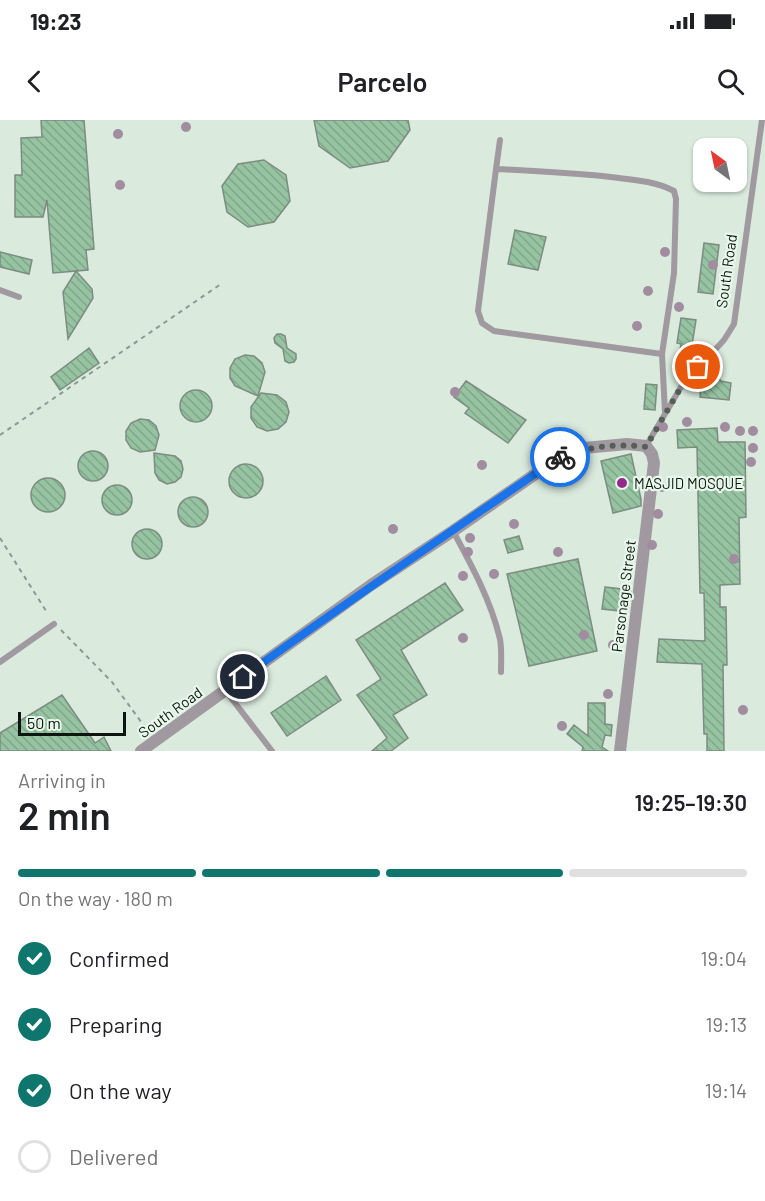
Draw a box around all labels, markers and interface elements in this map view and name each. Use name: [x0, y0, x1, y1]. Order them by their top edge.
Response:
text: 19:23: [30, 8, 81, 34]
icon: back: [18, 65, 51, 98]
text: Parcelo: [337, 65, 428, 97]
icon: search: [714, 65, 747, 98]
north arrow: [693, 138, 747, 192]
map controls: [693, 138, 747, 192]
street label: South Road: [712, 233, 740, 309]
pin: [672, 341, 723, 392]
icon: bag: [681, 350, 714, 383]
courier: [530, 427, 590, 487]
icon: bike: [544, 441, 577, 474]
place label: MASJID MOSQUE: [634, 474, 743, 492]
marker: MASJID MOSQUE: [615, 476, 629, 490]
street label: Parsonage Street: [607, 539, 639, 653]
pin: [217, 651, 268, 702]
icon: home: [226, 660, 259, 693]
street label: South Road: [134, 683, 206, 741]
scale bar: [18, 709, 126, 736]
text: 50 m: [27, 713, 61, 732]
text: Arriving in: [18, 768, 106, 792]
text: 19:25–19:30: [634, 789, 747, 815]
text: 2 min: [18, 791, 111, 838]
text: On the way · 180 m: [18, 886, 173, 910]
icon: check: [18, 942, 51, 975]
text: Confirmed: [69, 945, 169, 971]
text: 19:04: [700, 946, 747, 970]
icon: check: [18, 1008, 51, 1041]
text: Preparing: [69, 1011, 162, 1037]
text: 19:13: [706, 1012, 747, 1036]
icon: check: [18, 1074, 51, 1107]
text: On the way: [69, 1077, 172, 1103]
text: 19:14: [705, 1078, 747, 1102]
text: Delivered: [69, 1143, 158, 1169]

